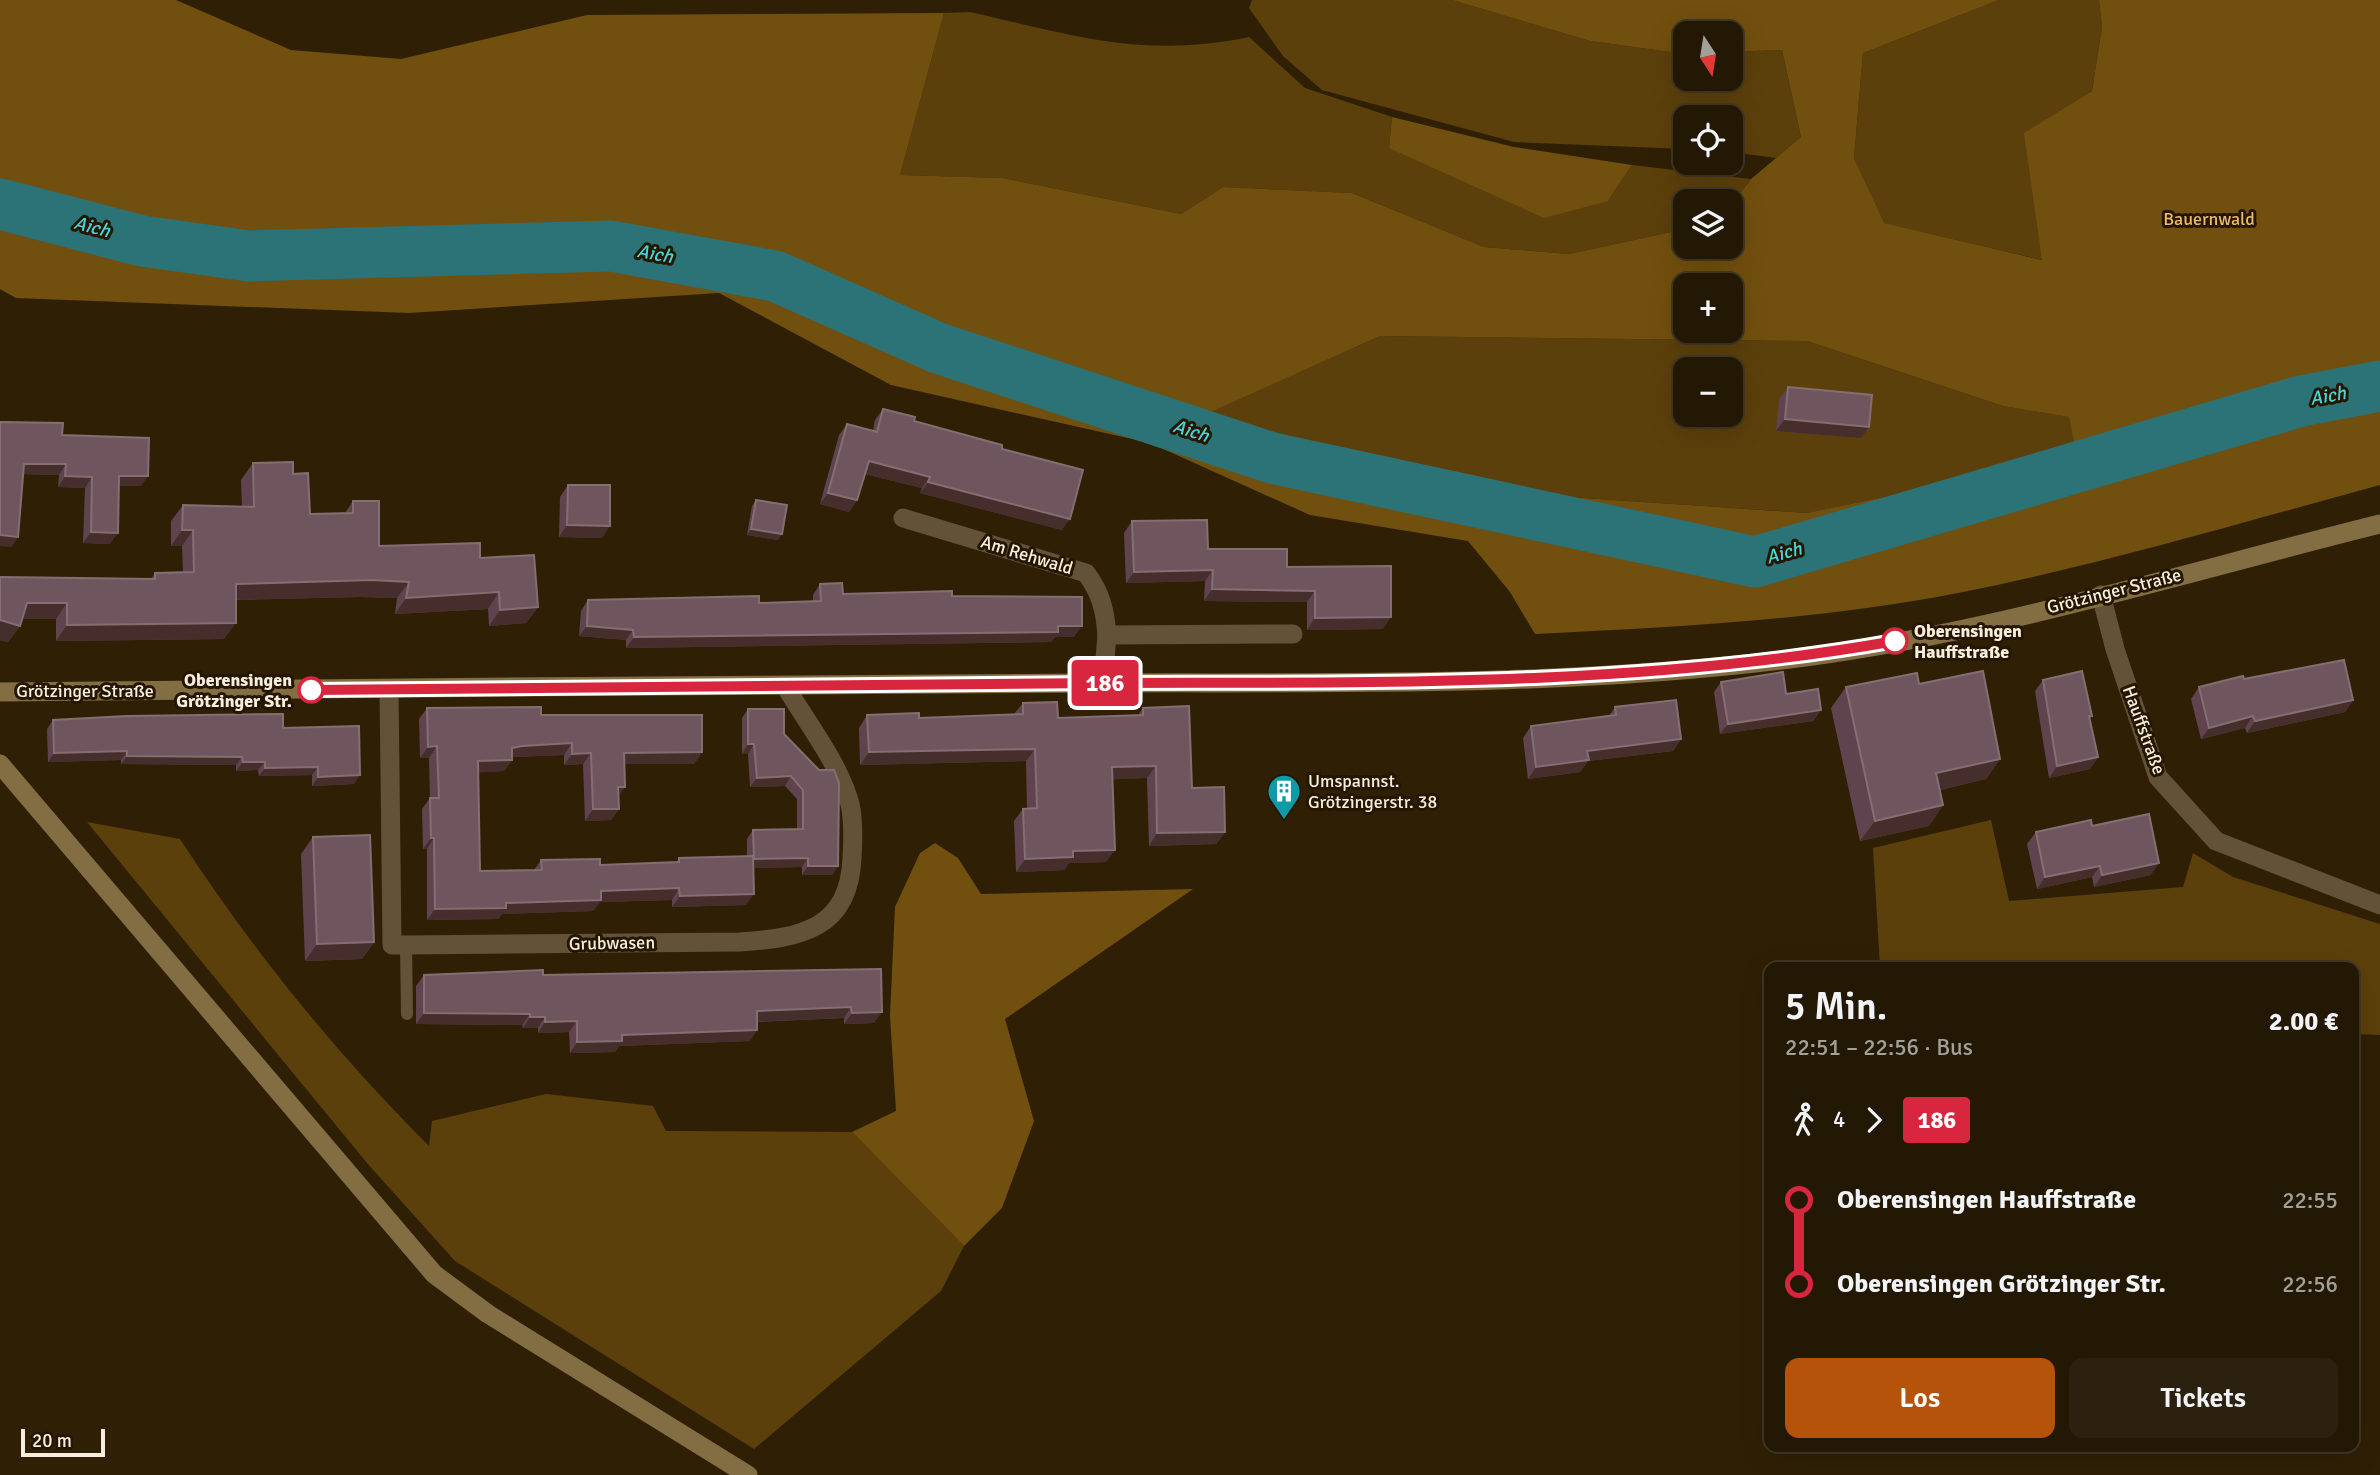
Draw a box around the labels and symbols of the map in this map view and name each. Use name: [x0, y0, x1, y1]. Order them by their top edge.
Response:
north arrow: [1673, 21, 1743, 91]
park label: Bauernwald: [2163, 208, 2255, 230]
water label: Aich: [71, 211, 113, 243]
water label: Aich: [635, 239, 675, 269]
water label: Aich: [2308, 381, 2348, 411]
water label: Aich: [1170, 414, 1212, 448]
street label: Am Rehwald: [978, 531, 1076, 579]
water label: Aich: [1763, 536, 1805, 570]
street label: Grötzinger Straße: [2045, 564, 2183, 618]
place label: Oberensingen Hauffstraße: [1914, 620, 2022, 663]
marker: Oberensingen Hauffstraße: [1882, 628, 1908, 654]
line badge: 186: [1065, 660, 1145, 706]
place label: Oberensingen Grötzinger Str.: [176, 669, 292, 712]
marker: Oberensingen Grötzinger Str.: [298, 677, 324, 703]
street label: Grötzinger Straße: [16, 680, 154, 702]
street label: Hauffstraße: [2118, 683, 2170, 777]
place label: Umspannst. Grötzingerstr. 38: [1308, 770, 1437, 813]
building icon: Umspannst. Grötzingerstr. 38: [1265, 772, 1303, 821]
street label: Grubwasen: [569, 931, 655, 955]
scale bar: [21, 1426, 105, 1458]

